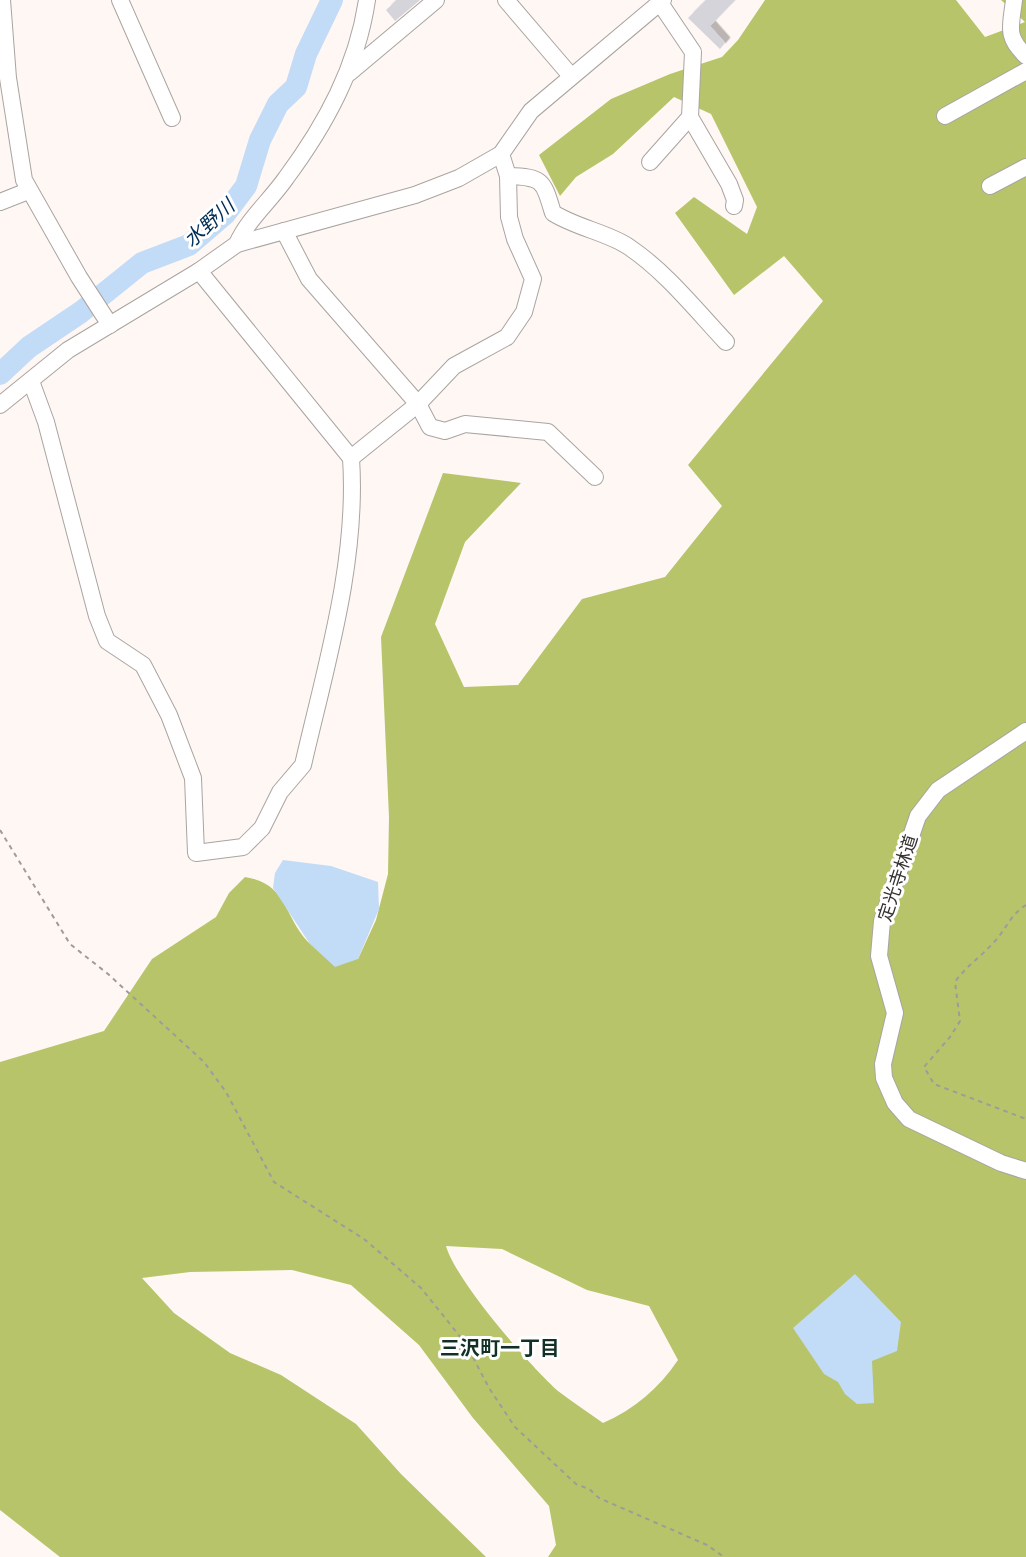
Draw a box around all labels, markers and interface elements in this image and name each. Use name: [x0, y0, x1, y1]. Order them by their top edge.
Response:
water label: 水野川: [179, 193, 241, 252]
street label: 定光寺林道: [874, 832, 922, 924]
district label: 三沢町一丁目: [440, 1336, 560, 1360]

